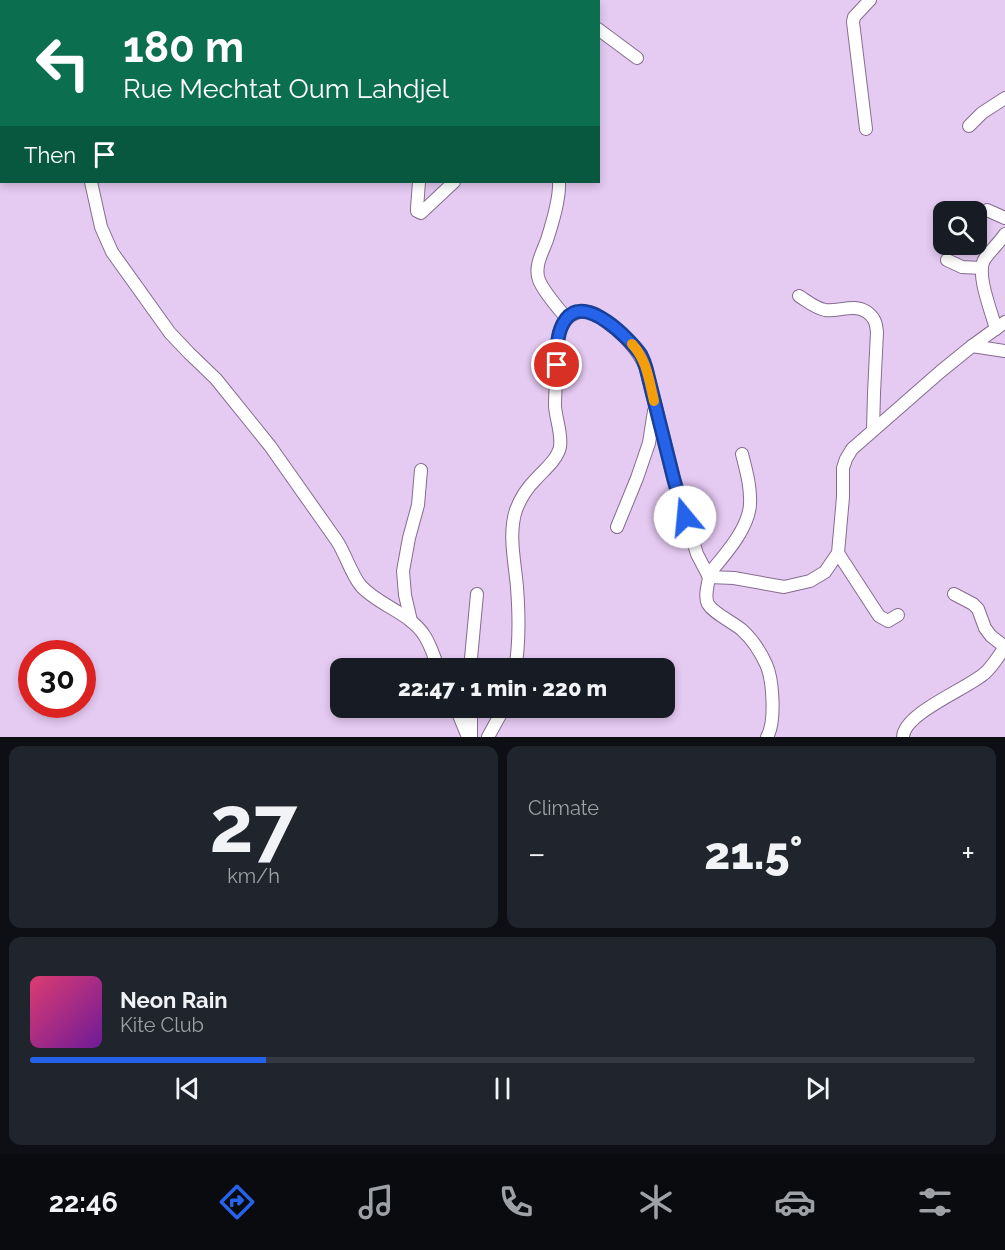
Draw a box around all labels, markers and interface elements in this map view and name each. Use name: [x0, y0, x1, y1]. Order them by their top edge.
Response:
text: 180 m: [123, 23, 244, 72]
icon: left: [24, 24, 102, 102]
text: Rue Mechtat Oum Lahdjel: [123, 73, 449, 104]
icon: arrive: [88, 138, 121, 171]
text: Then: [24, 142, 76, 168]
map controls: [933, 201, 987, 255]
button: search: [933, 201, 987, 255]
pin: [531, 339, 582, 390]
icon: arrive: [540, 348, 573, 381]
position arrow: [653, 485, 717, 549]
speed limit sign: 30: [18, 640, 96, 718]
text: 22:47 · 1 min · 220 m: [398, 675, 607, 701]
text: 27: [210, 779, 297, 870]
text: Climate: [528, 796, 599, 820]
text: 21.5°: [704, 827, 803, 880]
text: −: [528, 834, 546, 873]
text: +: [961, 834, 975, 873]
text: km/h: [227, 864, 280, 888]
text: Neon Rain: [120, 987, 228, 1013]
text: Kite Club: [120, 1013, 204, 1037]
icon: previous: [171, 1072, 204, 1105]
icon: pause: [486, 1072, 519, 1105]
icon: next: [801, 1072, 834, 1105]
icon: directions: [216, 1181, 258, 1223]
icon: music: [355, 1181, 397, 1223]
icon: phone: [495, 1181, 537, 1223]
icon: climate: [635, 1181, 677, 1223]
icon: car: [774, 1181, 816, 1223]
icon: filters: [914, 1181, 956, 1223]
text: 22:46: [49, 1187, 118, 1218]

